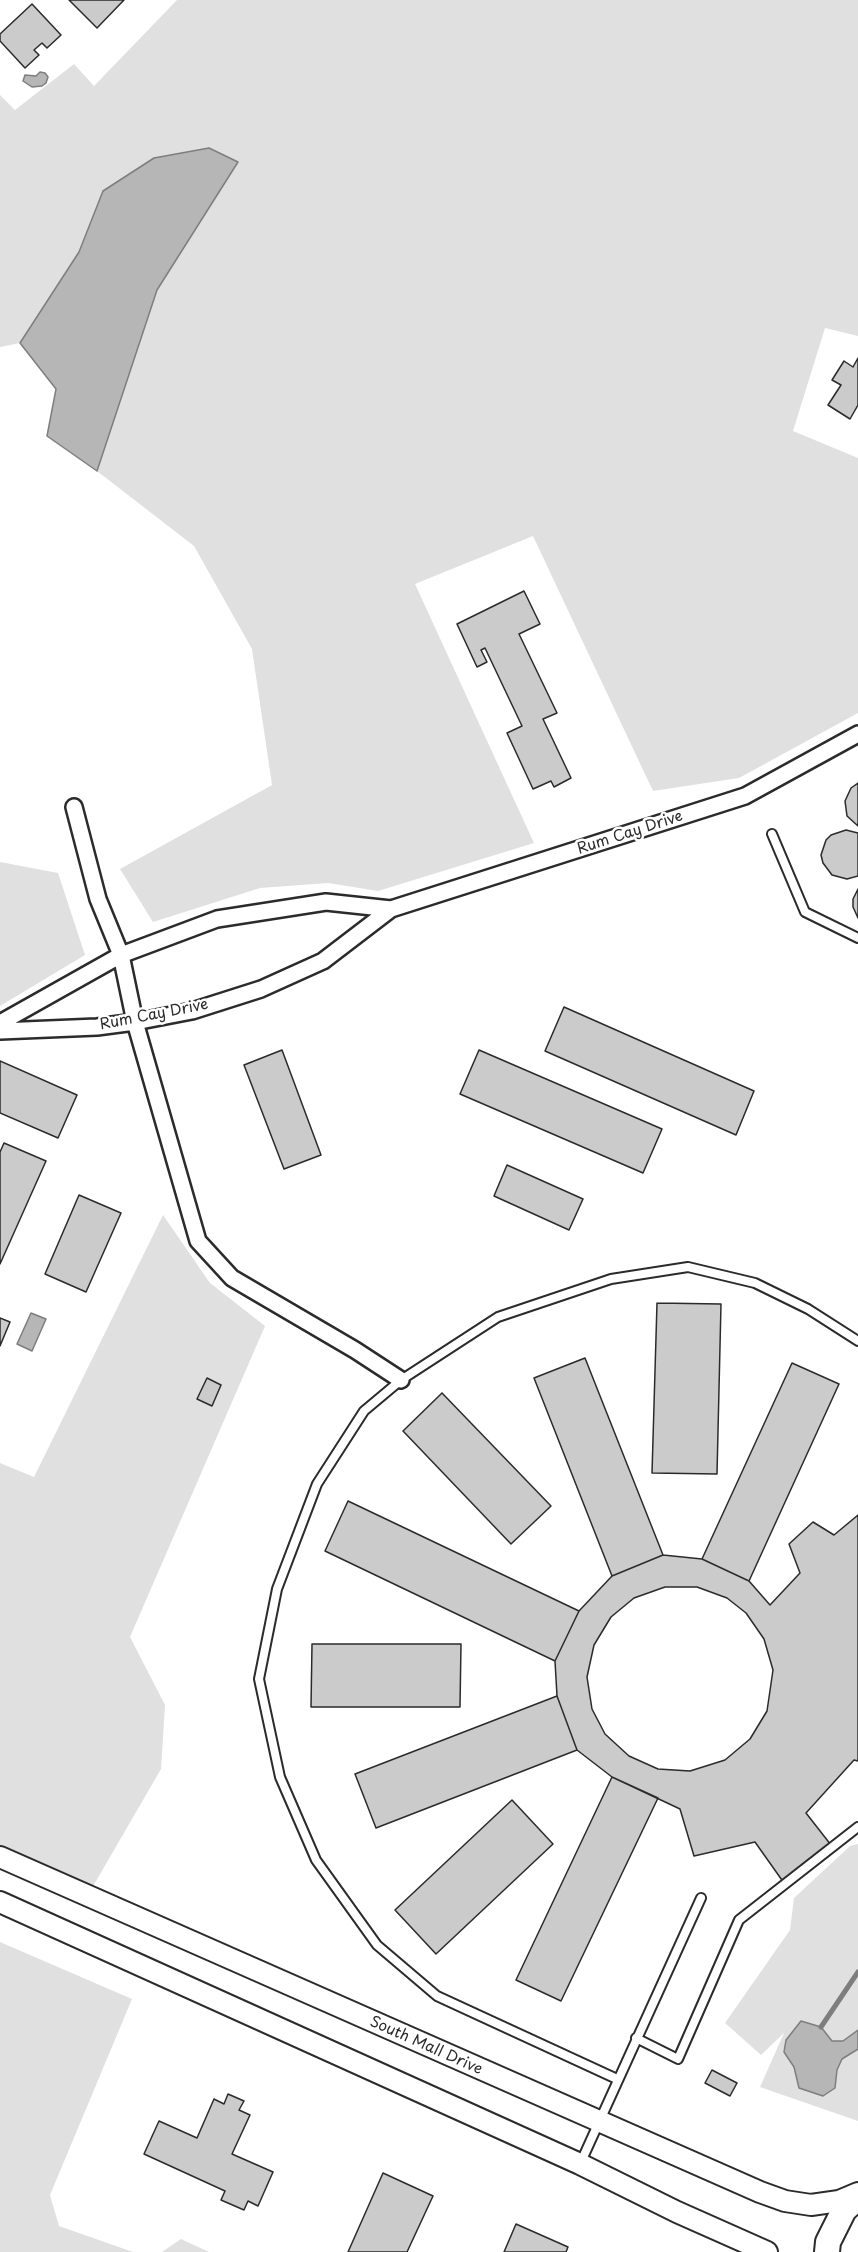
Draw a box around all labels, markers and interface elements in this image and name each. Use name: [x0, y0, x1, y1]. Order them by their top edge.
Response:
street label: Rum Cay Drive: [575, 807, 685, 859]
street label: Rum Cay Drive: [98, 996, 210, 1034]
street label: South Mall Drive: [367, 2013, 485, 2079]

